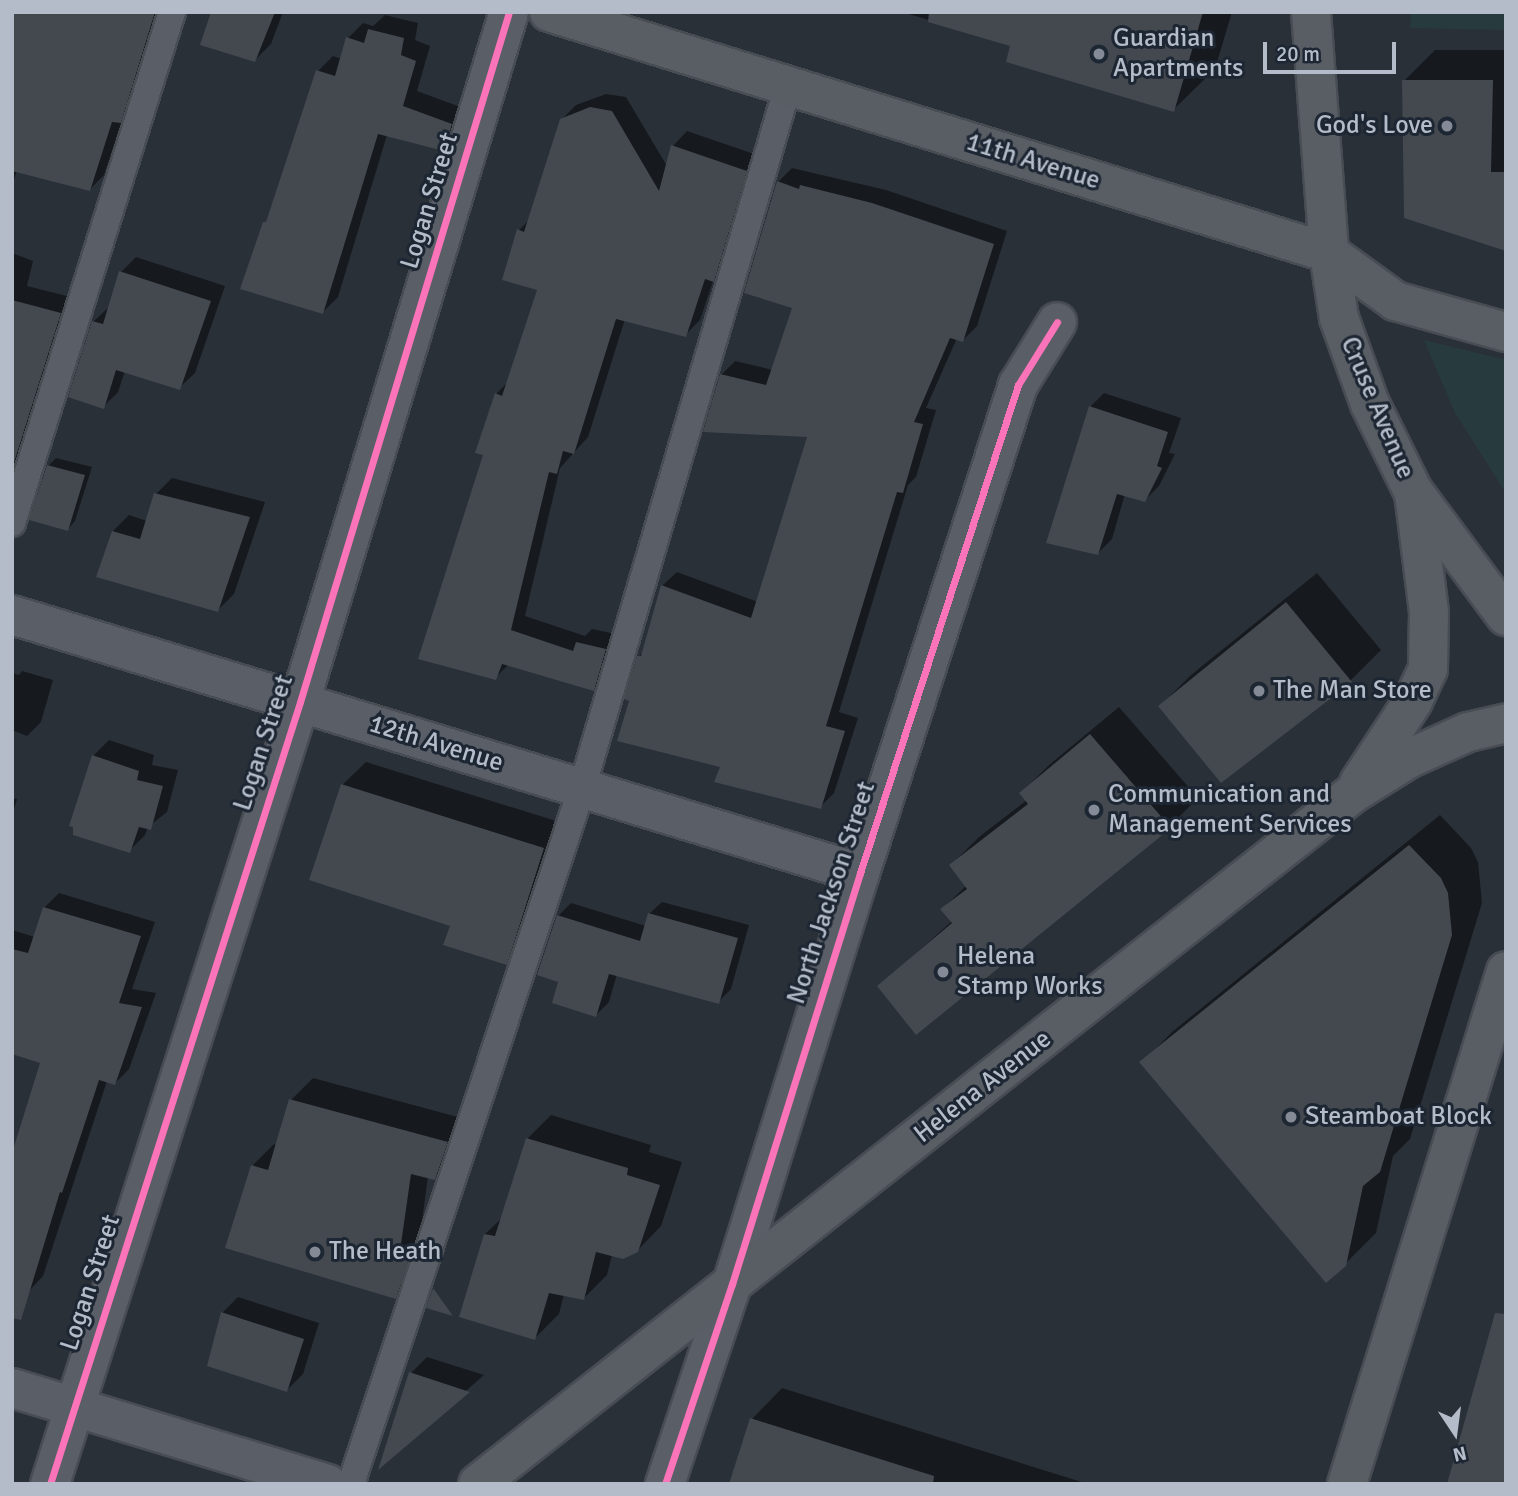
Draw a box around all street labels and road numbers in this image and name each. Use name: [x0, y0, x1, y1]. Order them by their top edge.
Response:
street label: 11th Avenue: [962, 127, 1104, 197]
street label: Logan Street: [394, 129, 466, 273]
street label: Cruse Avenue: [1333, 332, 1421, 484]
street label: Logan Street: [227, 671, 301, 815]
street label: 12th Avenue: [365, 709, 507, 779]
street label: North Jackson Street: [781, 778, 883, 1008]
street label: Helena Avenue: [908, 1024, 1058, 1150]
street label: Logan Street: [54, 1211, 128, 1355]

